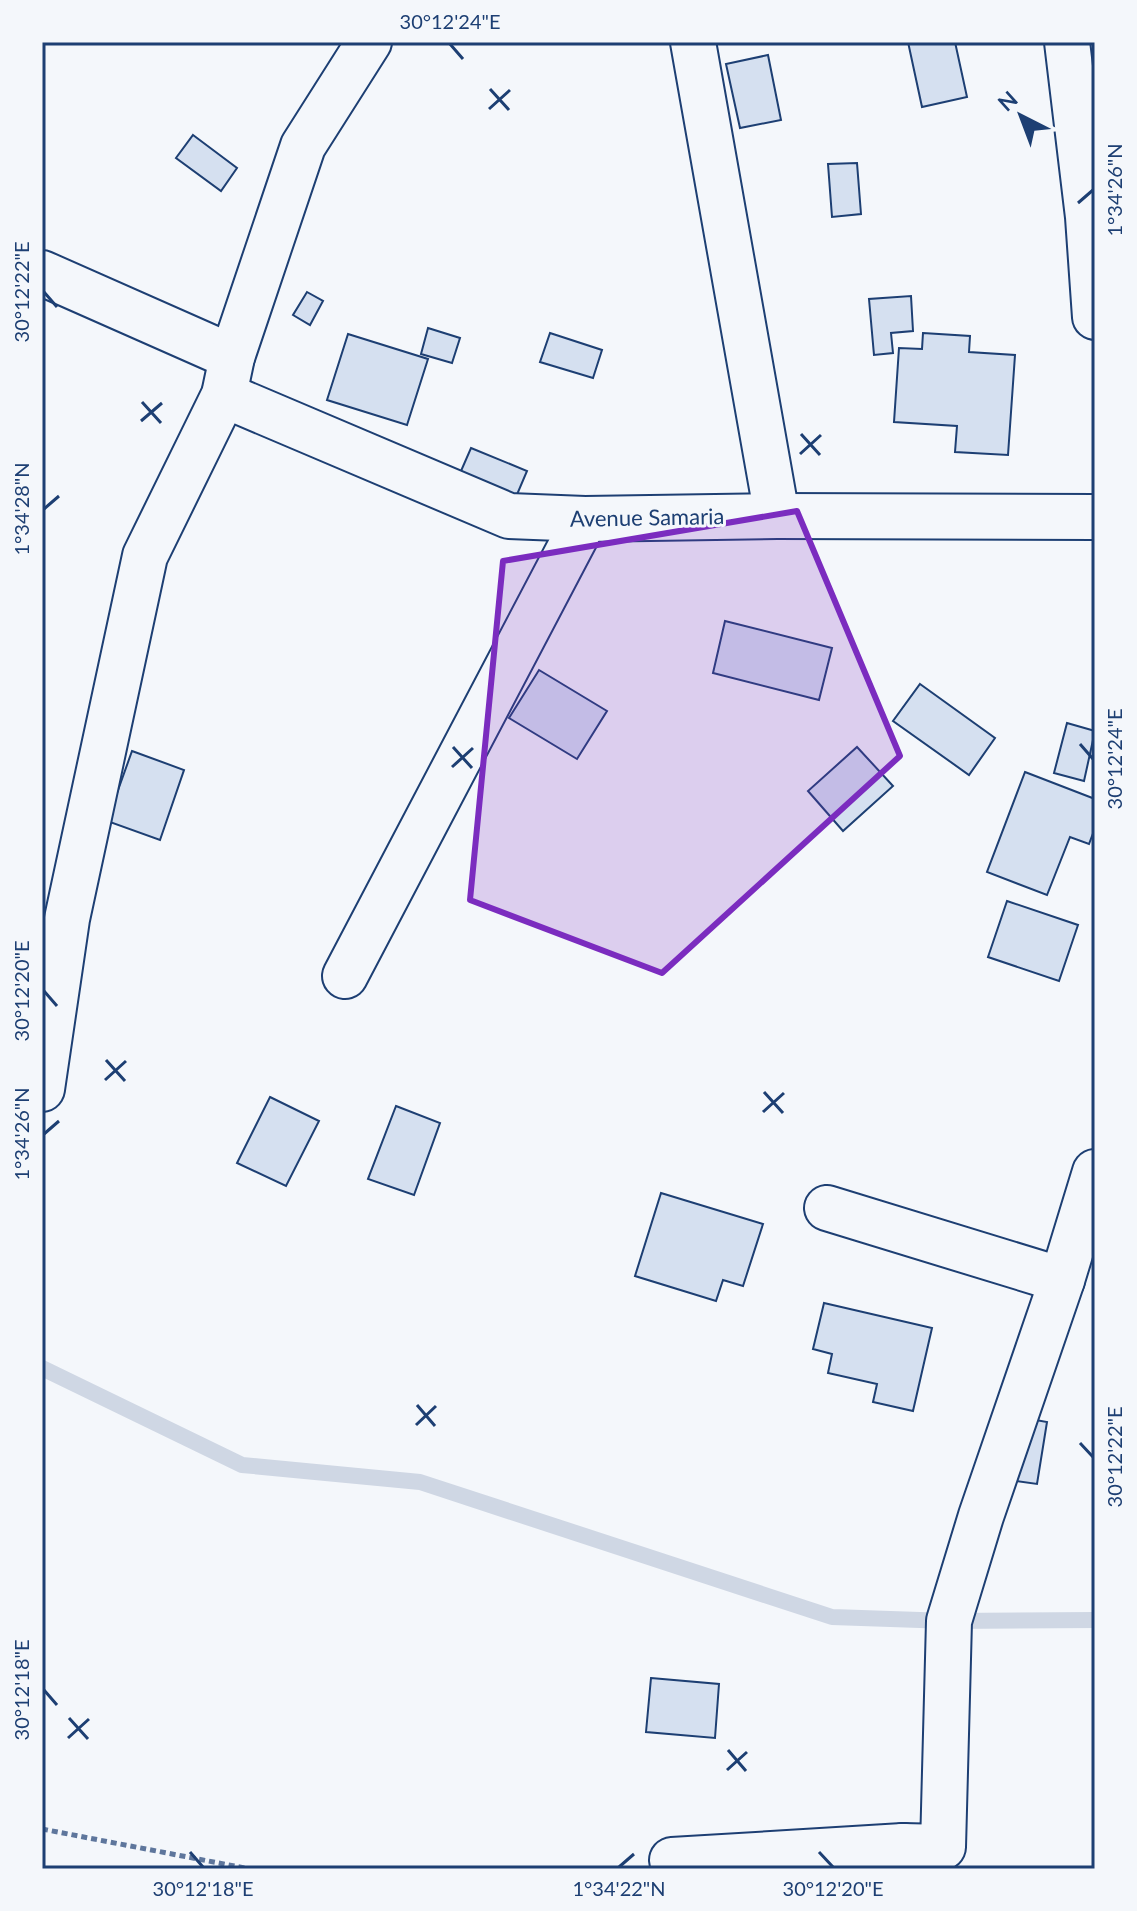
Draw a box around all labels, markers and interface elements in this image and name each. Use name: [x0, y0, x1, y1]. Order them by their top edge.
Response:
text: 30°12'24"E: [400, 9, 500, 33]
north arrow: [981, 76, 1061, 156]
text: N: [992, 85, 1023, 116]
text: 1°34'26"N: [1102, 143, 1126, 237]
text: 30°12'22"E: [9, 242, 33, 342]
text: 1°34'28"N: [9, 462, 33, 556]
street label: Avenue Samaria: [570, 502, 724, 532]
text: 30°12'24"E: [1102, 709, 1126, 809]
text: 30°12'20"E: [9, 941, 33, 1041]
text: 1°34'26"N: [9, 1087, 33, 1181]
text: 30°12'22"E: [1102, 1407, 1126, 1507]
text: 30°12'18"E: [9, 1640, 33, 1740]
text: 30°12'18"E: [153, 1876, 253, 1900]
text: 1°34'22"N: [572, 1876, 666, 1900]
text: 30°12'20"E: [783, 1876, 883, 1900]

